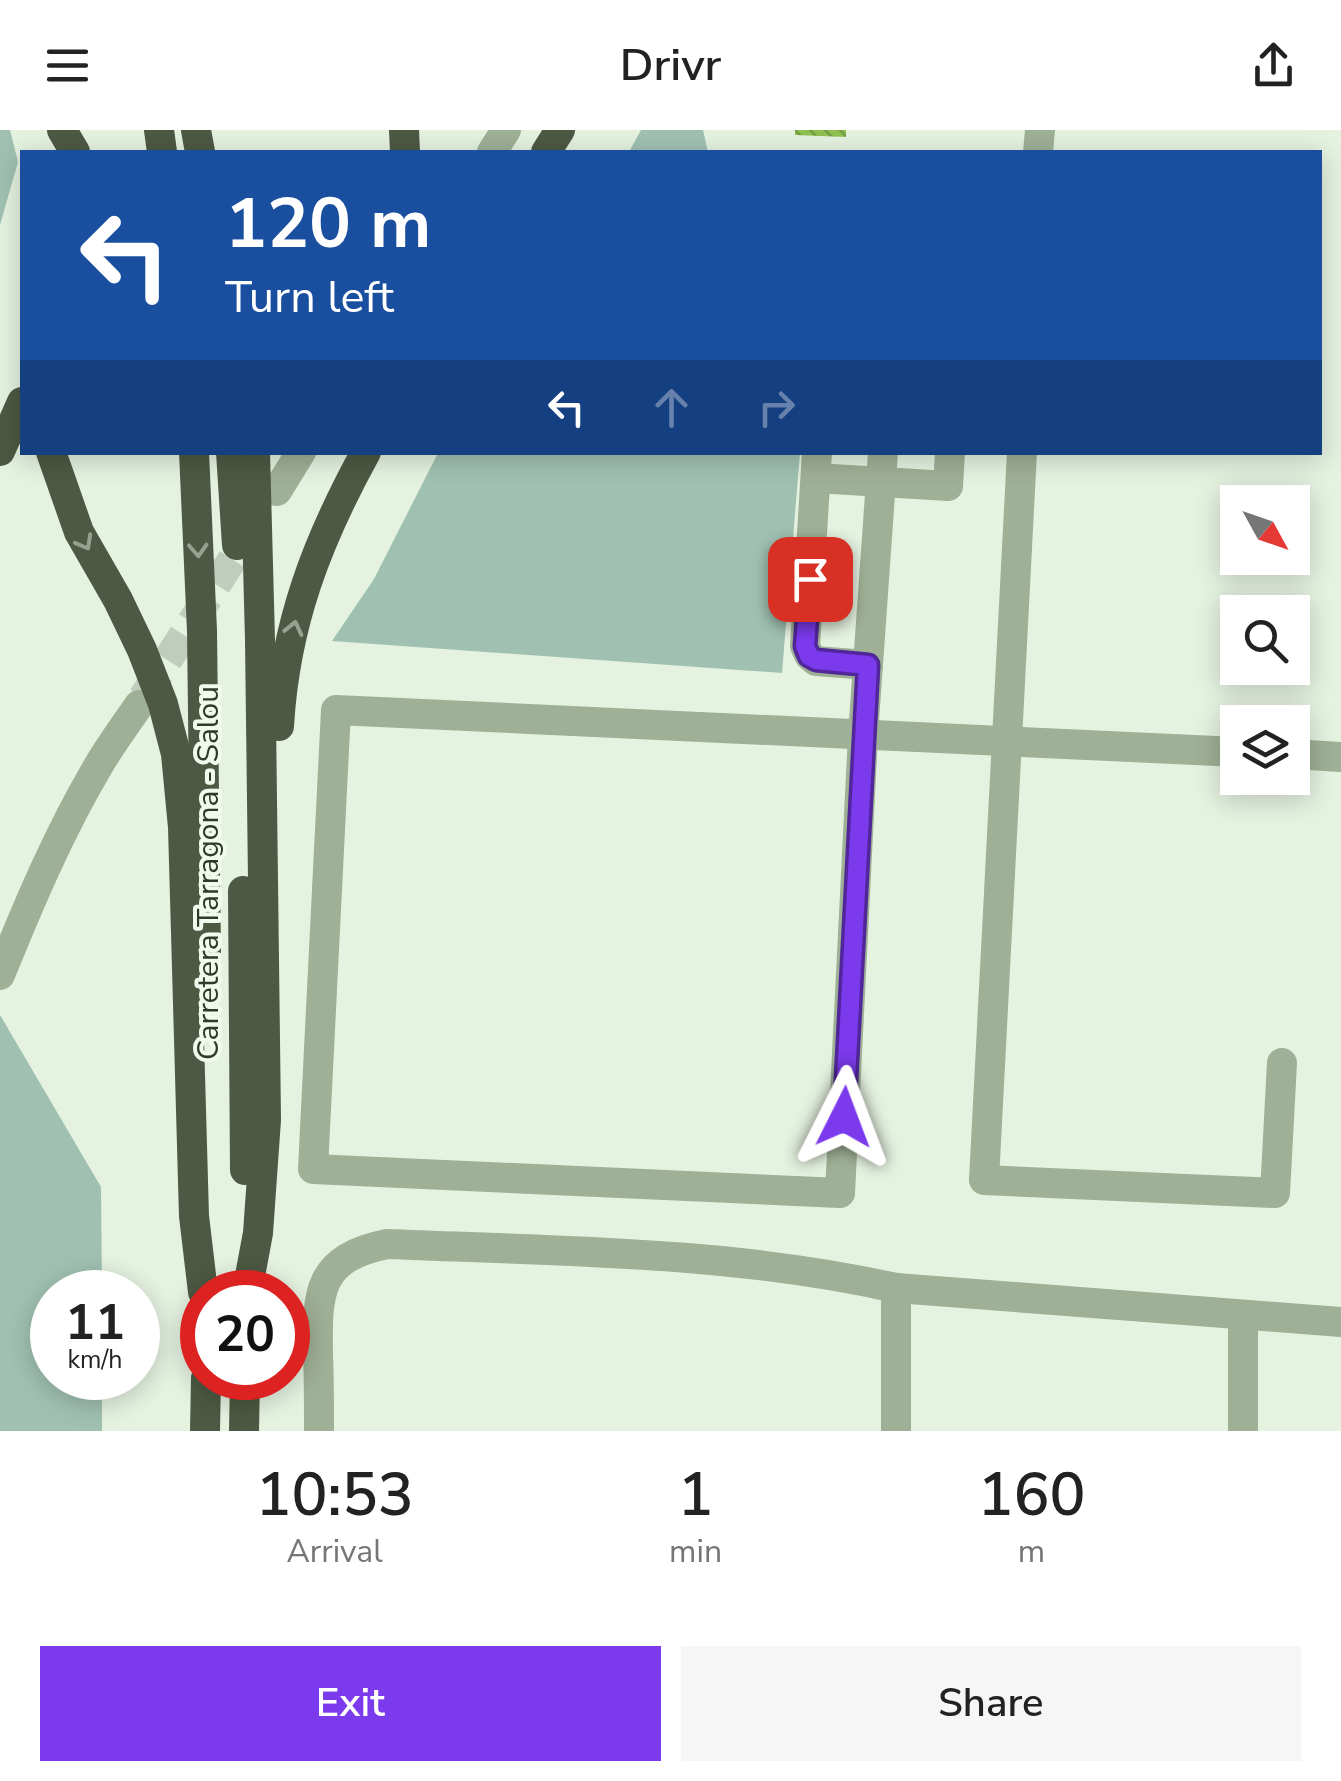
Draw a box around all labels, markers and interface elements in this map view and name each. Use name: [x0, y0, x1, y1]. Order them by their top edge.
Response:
text: Drivr: [620, 35, 721, 96]
icon: menu: [40, 38, 95, 93]
icon: share: [1246, 38, 1301, 93]
text: 120 m: [225, 176, 431, 272]
icon: left: [60, 190, 190, 320]
text: Turn left: [225, 267, 394, 328]
icon: left: [539, 380, 594, 435]
icon: ahead: [644, 380, 699, 435]
icon: right: [749, 380, 804, 435]
north arrow: [1220, 485, 1310, 575]
map controls: [1220, 485, 1310, 795]
one-way arrow: [73, 533, 93, 551]
pin: [768, 537, 853, 622]
one-way arrow: [188, 542, 209, 558]
icon: arrive: [783, 552, 838, 607]
button: search: [1220, 595, 1310, 685]
one-way arrow: [282, 619, 303, 636]
street label: Carretera Tarragona - Salou: [188, 686, 229, 1060]
button: layers: [1220, 705, 1310, 795]
position arrow: [792, 1065, 896, 1169]
speed limit sign: 20: [180, 1270, 310, 1400]
text: 11: [65, 1288, 125, 1357]
text: km/h: [67, 1343, 123, 1377]
text: 10:53: [255, 1454, 414, 1536]
text: 1: [678, 1454, 714, 1536]
text: 160: [978, 1454, 1086, 1536]
text: Arrival: [286, 1530, 383, 1573]
text: min: [669, 1530, 722, 1573]
text: m: [1018, 1530, 1045, 1573]
button: Exit: [40, 1646, 661, 1761]
button: Share: [681, 1646, 1301, 1761]

